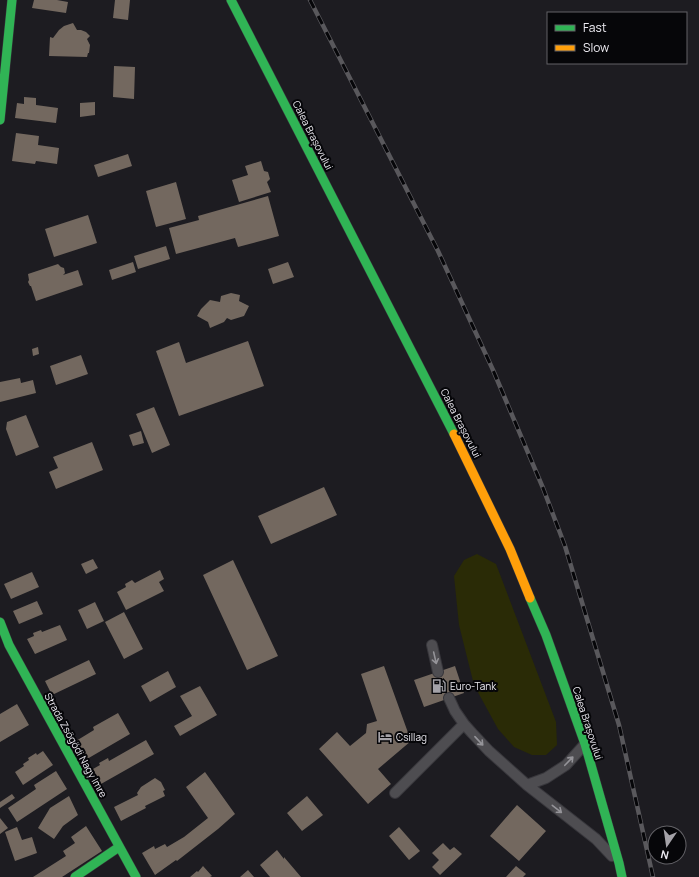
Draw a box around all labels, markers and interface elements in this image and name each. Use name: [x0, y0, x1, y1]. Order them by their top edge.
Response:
legend: [547, 12, 687, 64]
text: Fast: [583, 19, 607, 36]
text: Slow: [583, 39, 609, 56]
street label: Calea Brașovului: [290, 98, 336, 172]
street label: Calea Brașovului: [438, 386, 484, 460]
one-way arrow: [432, 651, 440, 664]
fuel station icon: Euro-Tank: [431, 678, 447, 694]
place label: Euro-Tank: [450, 679, 497, 693]
street label: Calea Brașovului: [570, 685, 606, 761]
street label: Strada Zsögödi Nagy Imre: [41, 690, 111, 800]
hotel icon: Csillag: [377, 729, 393, 745]
place label: Csillag: [396, 730, 427, 744]
one-way arrow: [474, 736, 484, 746]
one-way arrow: [565, 756, 574, 766]
one-way arrow: [552, 805, 563, 814]
north arrow: [647, 825, 687, 865]
text: N: [659, 847, 670, 863]

